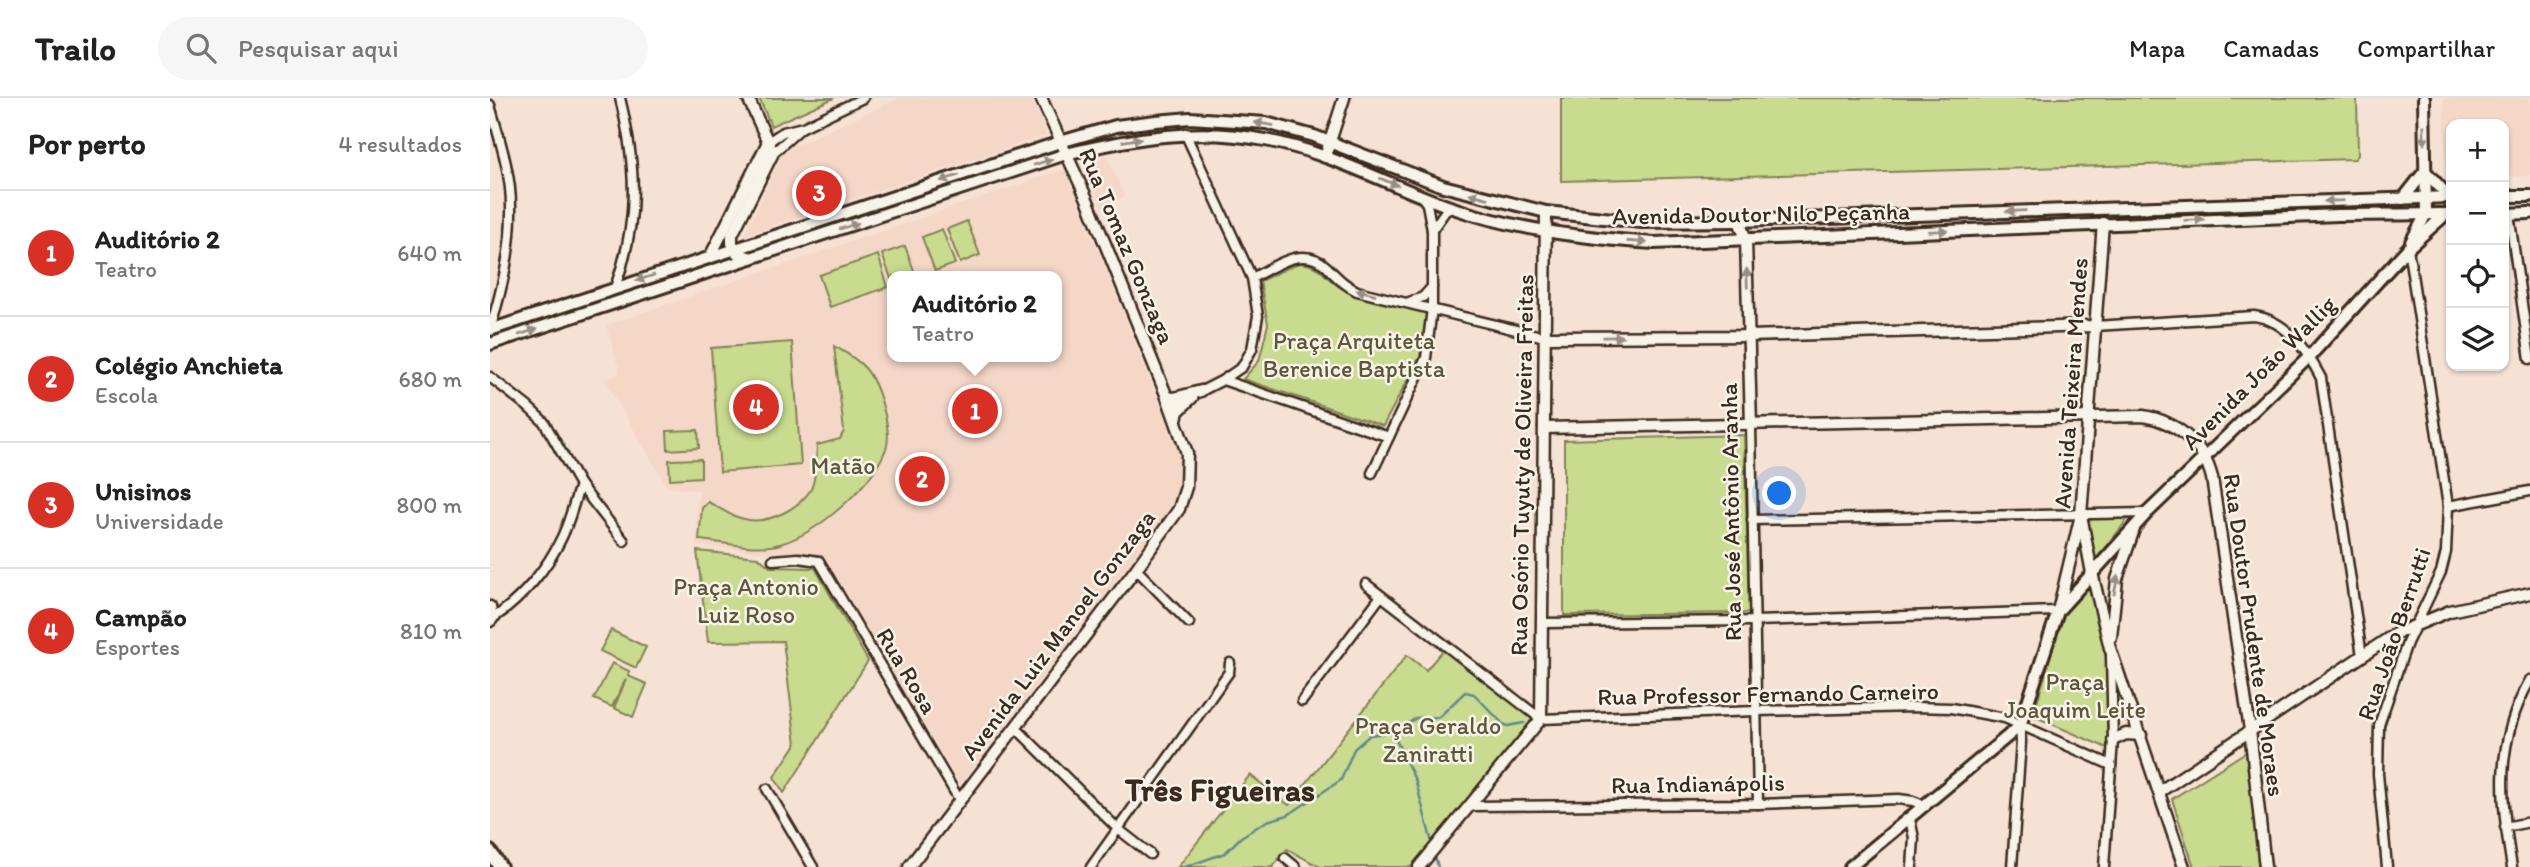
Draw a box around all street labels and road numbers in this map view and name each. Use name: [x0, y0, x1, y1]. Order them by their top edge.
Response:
street label: Rua Tomaz Gonzaga: [1073, 143, 1182, 349]
street label: Avenida Doutor Nilo Peçanha: [1612, 196, 1910, 231]
street label: Avenida Teixeira Mendes: [2047, 257, 2094, 509]
street label: Rua Osório Tuyuty de Oliveira Freitas: [1504, 274, 1539, 656]
street label: Avenida João Wallig: [2176, 289, 2342, 456]
street label: Rua José Antônio Aranha: [1714, 382, 1747, 641]
street label: Rua Doutor Prudente de Moraes: [2217, 472, 2292, 798]
street label: Avenida Luiz Manoel Gonzaga: [954, 504, 1161, 765]
street label: Rua João Berrutti: [2350, 544, 2437, 724]
street label: Rua Rosa: [870, 622, 945, 719]
street label: Rua Professor Fernando Carneiro: [1597, 676, 1939, 711]
street label: Rua Indianápolis: [1611, 767, 1785, 800]

